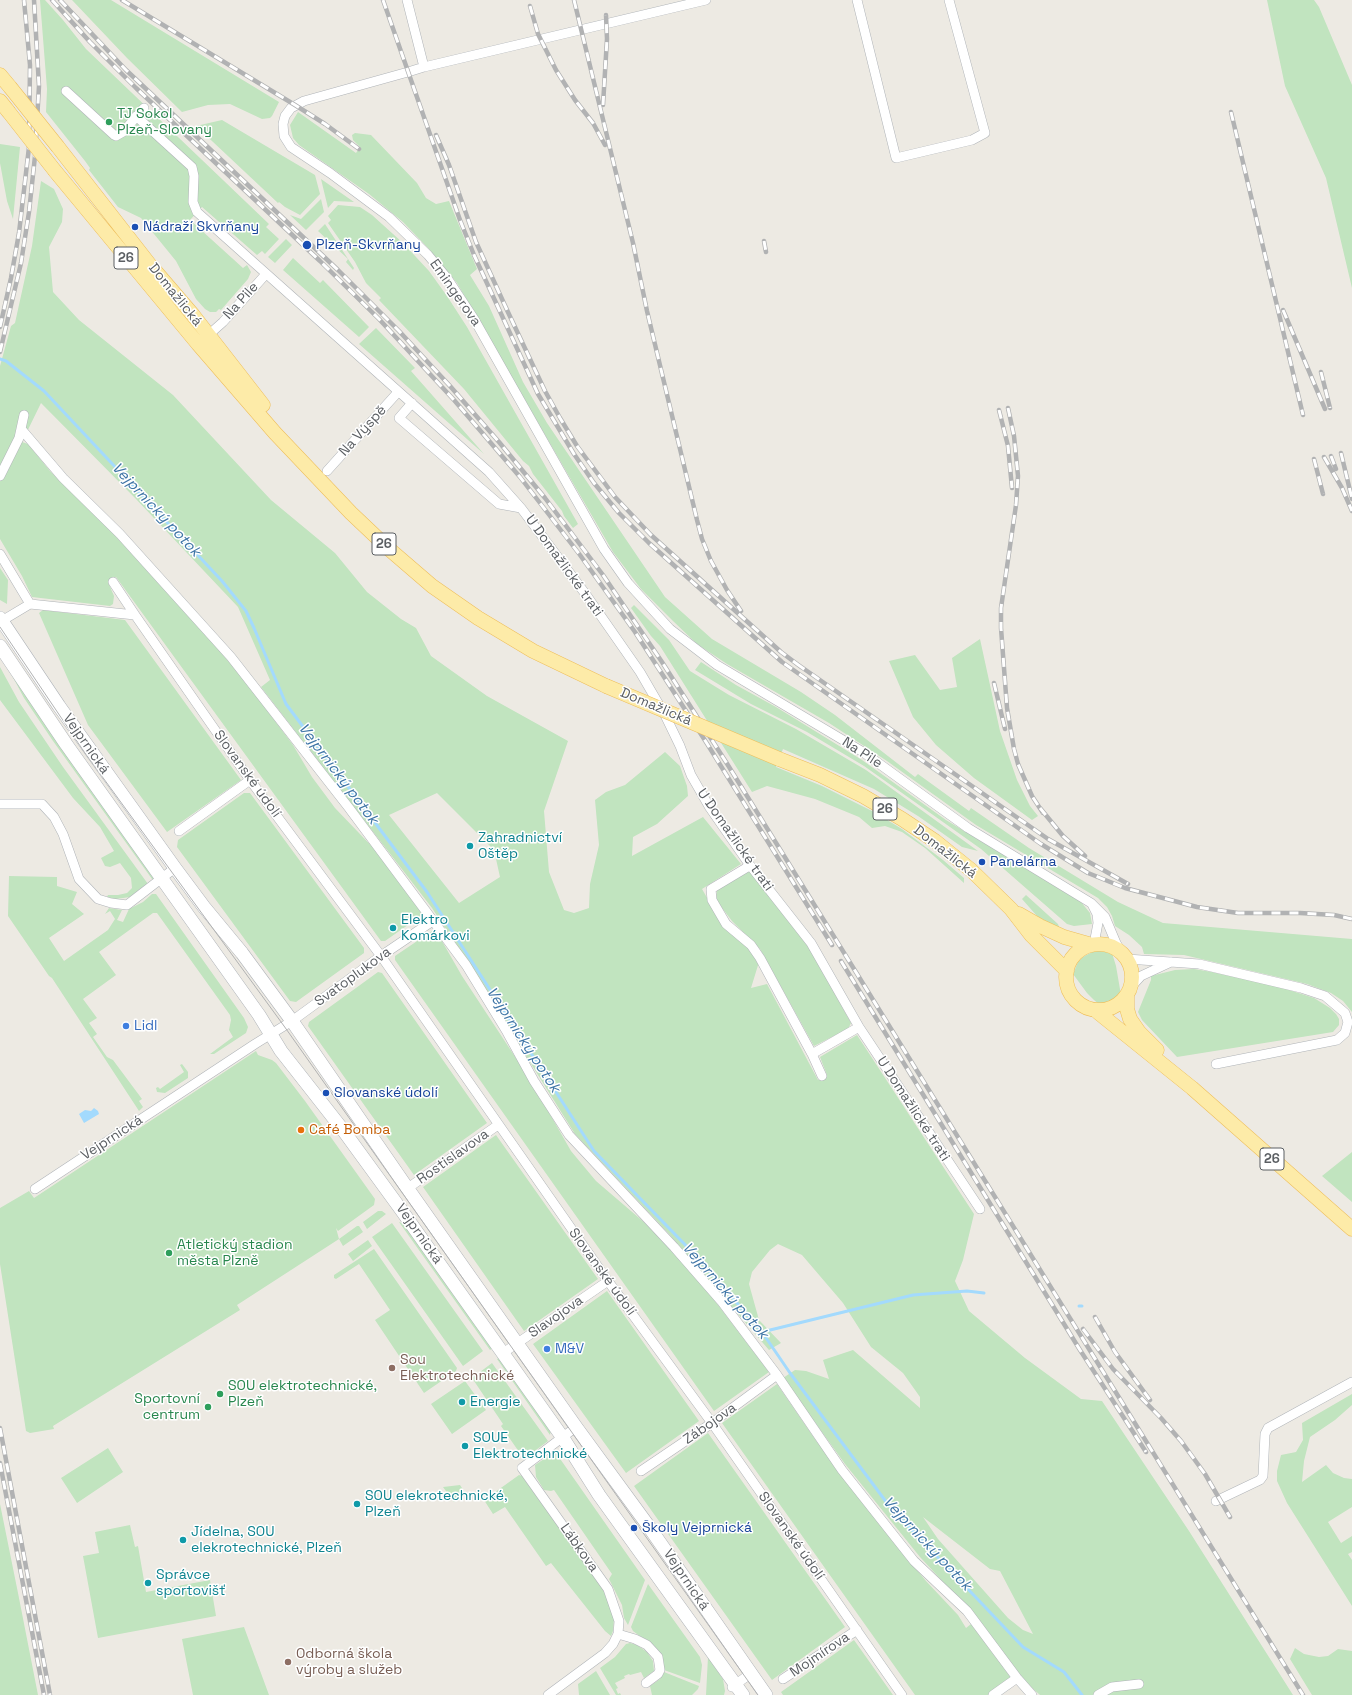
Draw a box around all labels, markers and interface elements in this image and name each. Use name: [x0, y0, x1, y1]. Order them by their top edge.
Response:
place label: TJ Sokol Plzeň-Slovany: [117, 106, 212, 138]
marker: TJ Sokol Plzeň-Slovany: [104, 117, 114, 127]
place label: Nádraží Skvrňany: [143, 219, 259, 235]
marker: Nádraží Skvrňany: [130, 222, 140, 232]
place label: Plzeň-Skvrňany: [316, 237, 421, 253]
marker: Plzeň-Skvrňany: [301, 239, 313, 251]
road number: 26: [114, 247, 138, 269]
street label: Emingerova: [426, 256, 484, 330]
street label: Domažlická: [145, 260, 205, 330]
street label: Na Pile: [220, 279, 262, 323]
street label: Na Výspě: [336, 402, 390, 460]
water label: Vejprnický potok: [108, 459, 204, 561]
street label: U Domažlické trati: [522, 512, 606, 620]
road number: 26: [372, 533, 396, 555]
street label: Domažlická: [618, 684, 694, 730]
street label: Vejprnická: [59, 711, 113, 777]
water label: Vejprnický potok: [294, 720, 382, 828]
street label: Slovanské údolí: [210, 727, 284, 821]
street label: Na Pile: [839, 734, 885, 772]
street label: U Domažlické trati: [693, 785, 777, 895]
road number: 26: [873, 798, 897, 820]
street label: Domažlická: [910, 822, 980, 882]
place label: Zahradnictví Oštěp: [478, 830, 562, 862]
marker: Zahradnictví Oštěp: [465, 841, 475, 851]
place label: Panelárna: [990, 854, 1057, 870]
marker: Panelárna: [977, 857, 987, 867]
place label: Elektro Komárkovi: [401, 912, 470, 944]
marker: Elektro Komárkovi: [388, 923, 398, 933]
street label: Svatoplukova: [312, 944, 394, 1010]
water label: Vejprnický potok: [482, 984, 564, 1096]
place label: Lidl: [134, 1018, 158, 1034]
marker: Lidl: [121, 1021, 131, 1031]
street label: U Domažlické trati: [873, 1053, 953, 1165]
place label: Slovanské údolí: [334, 1085, 438, 1101]
marker: Slovanské údolí: [321, 1088, 331, 1098]
street label: Vejprnická: [78, 1112, 146, 1164]
place label: Café Bomba: [309, 1122, 390, 1138]
marker: Café Bomba: [296, 1125, 306, 1135]
street label: Rostislavova: [414, 1126, 492, 1188]
road number: 26: [1260, 1148, 1284, 1170]
street label: Vejprnická: [392, 1201, 446, 1267]
street label: Slovanské údolí: [565, 1225, 639, 1319]
place label: Atletický stadion města Plzně: [177, 1237, 293, 1270]
water label: Vejprnický potok: [678, 1239, 772, 1343]
marker: Atletický stadion města Plzně: [164, 1248, 174, 1258]
street label: Slavojova: [525, 1292, 587, 1342]
place label: M&V: [555, 1341, 584, 1357]
marker: M&V: [542, 1344, 552, 1354]
place label: Sou Elektrotechnické: [400, 1352, 514, 1384]
marker: Sou Elektrotechnické: [387, 1363, 397, 1373]
place label: SOU elektrotechnické, Plzeň: [228, 1378, 377, 1410]
marker: SOU elektrotechnické, Plzeň: [215, 1389, 225, 1399]
place label: Sportovní centrum: [134, 1391, 200, 1424]
place label: Energie: [470, 1394, 520, 1410]
marker: Energie: [457, 1397, 467, 1407]
street label: Zábojova: [680, 1400, 740, 1448]
marker: Sportovní centrum: [203, 1402, 213, 1412]
place label: SOUE Elektrotechnické: [473, 1430, 587, 1462]
marker: SOUE Elektrotechnické: [460, 1441, 470, 1451]
place label: SOU elekrotechnické, Plzeň: [365, 1488, 507, 1520]
street label: Slovanské údolí: [754, 1489, 828, 1583]
water label: Vejprnický potok: [879, 1493, 975, 1595]
marker: SOU elekrotechnické, Plzeň: [352, 1499, 362, 1509]
street label: Lábkova: [556, 1520, 602, 1576]
place label: Školy Vejprnická: [642, 1520, 752, 1536]
marker: Školy Vejprnická: [629, 1523, 639, 1533]
place label: Jídelna, SOU elekrotechnické, Plzeň: [191, 1524, 342, 1556]
marker: Jídelna, SOU elekrotechnické, Plzeň: [178, 1535, 188, 1545]
street label: Vejprnická: [659, 1546, 713, 1614]
place label: Správce sportovišť: [156, 1567, 226, 1600]
marker: Správce sportovišť: [143, 1578, 153, 1588]
street label: Mojmírova: [787, 1629, 853, 1681]
place label: Odborná škola výroby a služeb: [296, 1646, 402, 1678]
marker: Odborná škola výroby a služeb: [283, 1657, 293, 1667]

